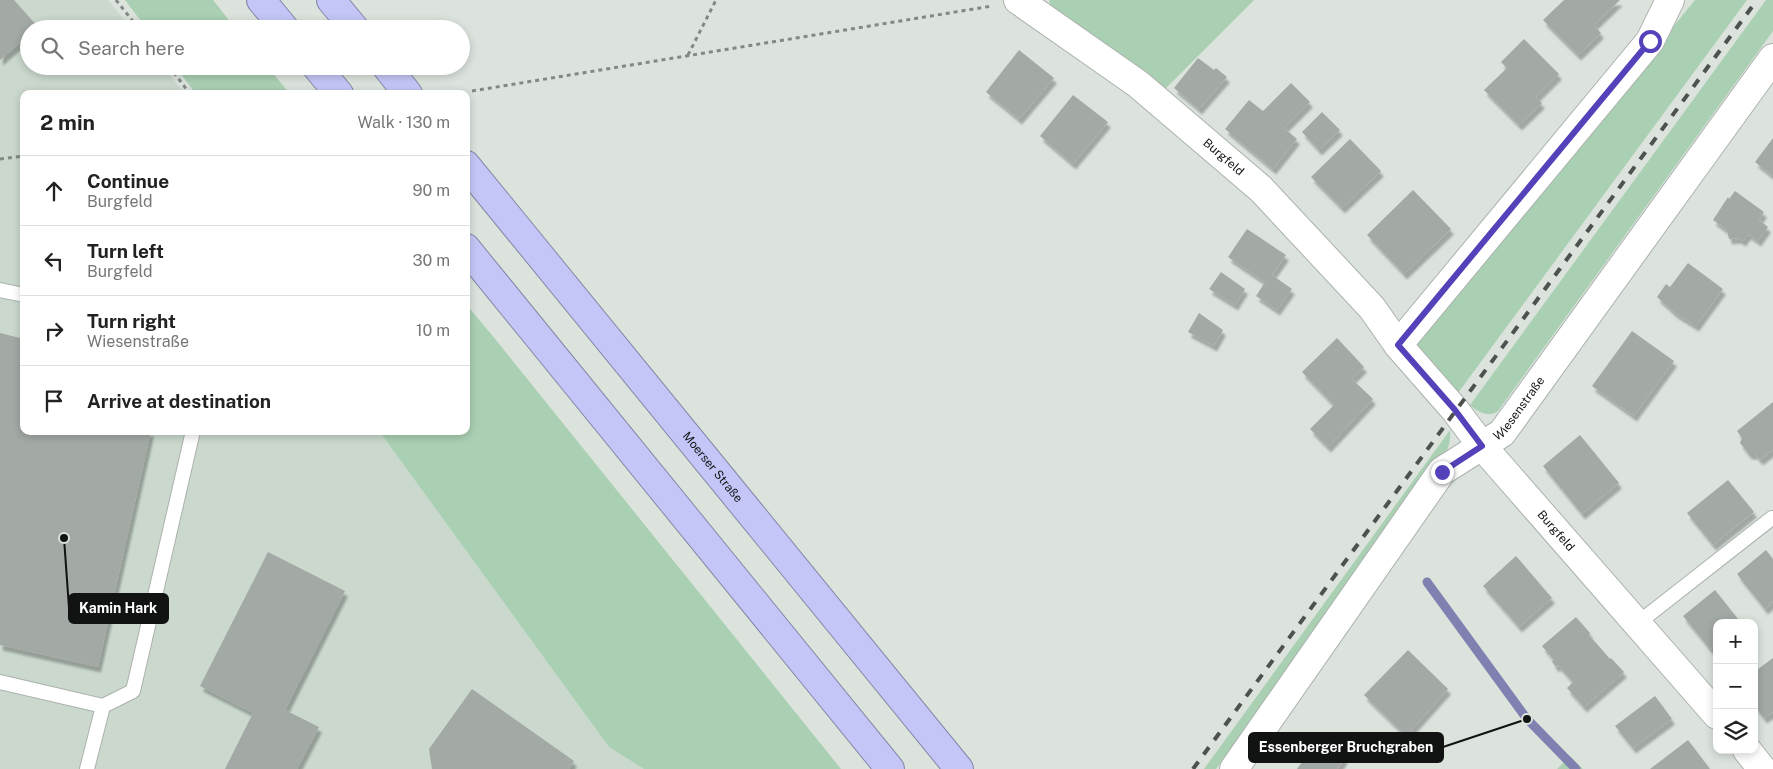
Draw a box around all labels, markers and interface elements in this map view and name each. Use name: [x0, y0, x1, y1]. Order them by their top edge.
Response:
search box: [20, 20, 470, 75]
route start: [1639, 30, 1662, 53]
icon: search: [38, 34, 66, 62]
text: Search here: [78, 37, 185, 59]
text: 2 min: [40, 110, 95, 135]
text: Walk · 130 m: [357, 113, 450, 132]
street label: Burgfeld: [1200, 136, 1247, 178]
text: Continue: [87, 170, 169, 192]
icon: ahead: [40, 177, 68, 205]
text: 90 m: [413, 181, 450, 200]
text: Burgfeld: [87, 192, 153, 211]
text: Turn left: [87, 240, 164, 262]
icon: left: [40, 247, 68, 275]
text: 30 m: [413, 251, 450, 270]
text: Burgfeld: [87, 262, 153, 281]
text: Turn right: [87, 310, 176, 332]
icon: right: [40, 317, 68, 345]
text: 10 m: [416, 321, 450, 340]
text: Wiesenstraße: [87, 332, 189, 351]
street label: Wiesenstraße: [1491, 374, 1548, 444]
icon: arrive: [40, 387, 68, 415]
text: Arrive at destination: [87, 390, 271, 412]
street label: Moerser Straße: [680, 429, 746, 505]
route end: [1431, 461, 1454, 484]
street label: Burgfeld: [1534, 508, 1577, 554]
callout: Kamin Hark: [69, 594, 168, 623]
text: Kamin Hark: [79, 600, 157, 616]
map controls: [1713, 619, 1758, 754]
button: +: [1713, 619, 1758, 664]
button: −: [1713, 664, 1758, 709]
button: layers: [1713, 709, 1758, 754]
callout: Essenberger Bruchgraben: [1249, 733, 1443, 762]
text: Essenberger Bruchgraben: [1259, 739, 1433, 755]

